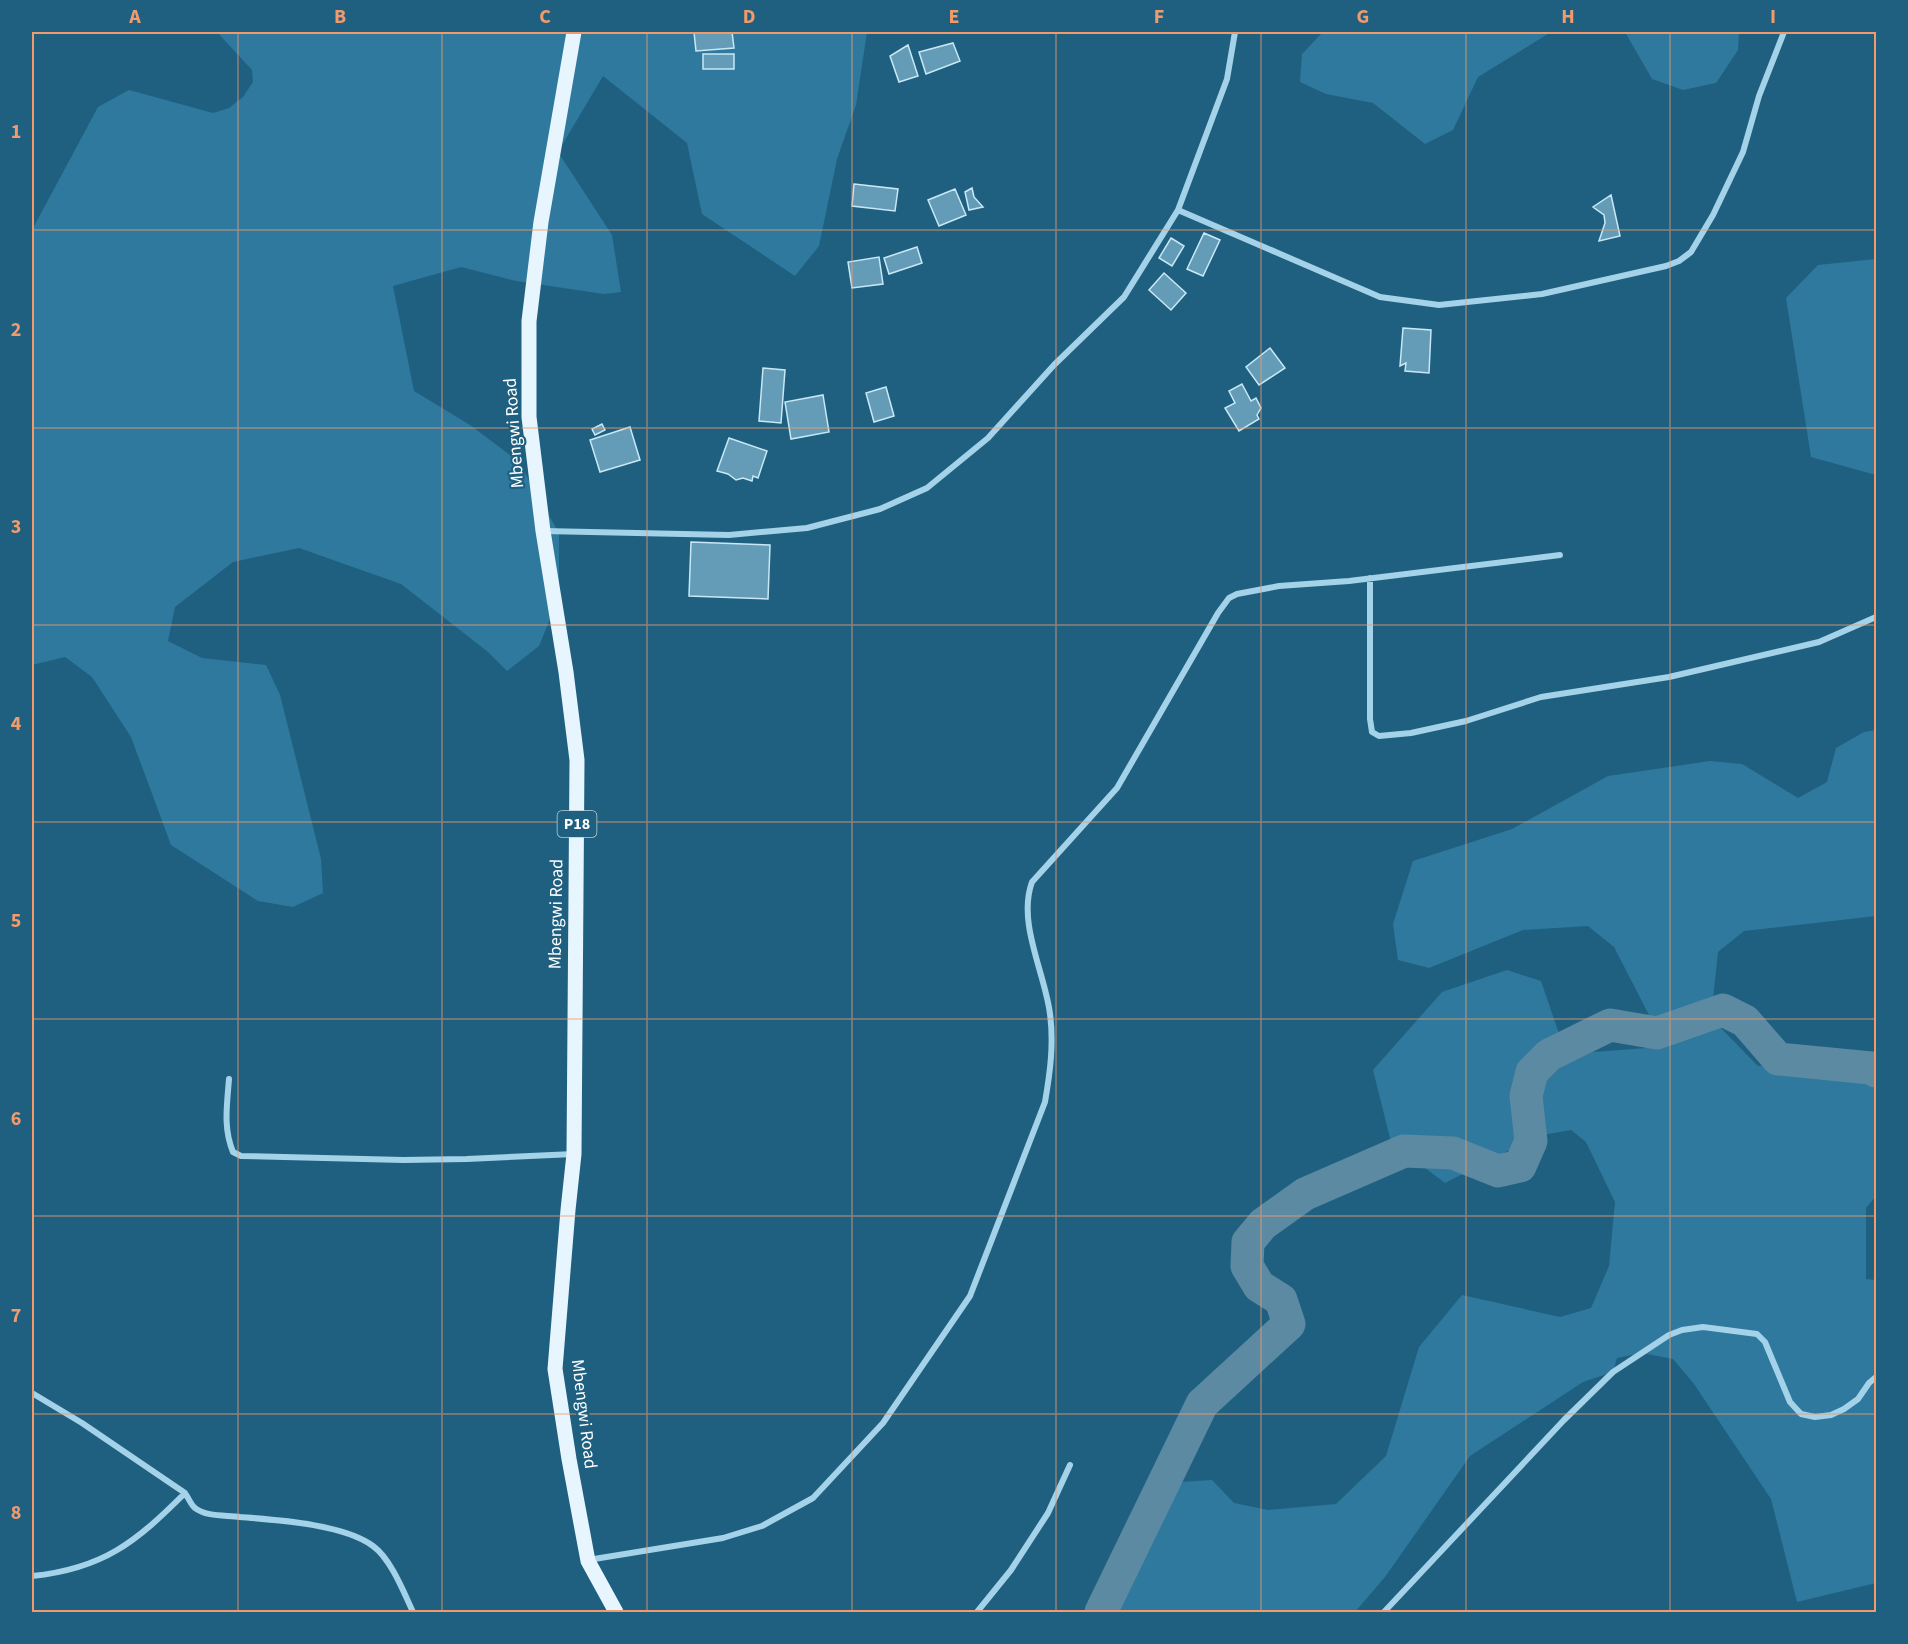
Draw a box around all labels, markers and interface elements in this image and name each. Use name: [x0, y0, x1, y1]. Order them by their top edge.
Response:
text: A: [128, 3, 141, 31]
text: B: [334, 3, 346, 31]
text: C: [539, 3, 551, 31]
text: D: [743, 3, 755, 31]
text: E: [949, 3, 959, 31]
text: F: [1154, 3, 1164, 31]
text: G: [1357, 3, 1369, 31]
text: H: [1561, 3, 1575, 31]
text: I: [1770, 3, 1776, 31]
text: 1: [11, 118, 21, 146]
text: 2: [11, 316, 21, 344]
street label: Mbengwi Road: [498, 377, 530, 489]
text: 3: [11, 513, 21, 541]
text: 4: [11, 710, 22, 738]
road number: P18: [558, 811, 596, 837]
street label: Mbengwi Road: [543, 859, 569, 969]
text: 5: [11, 907, 21, 935]
text: 6: [11, 1105, 21, 1133]
text: 7: [11, 1302, 21, 1330]
street label: Mbengwi Road: [565, 1358, 603, 1470]
text: 8: [11, 1499, 21, 1527]

